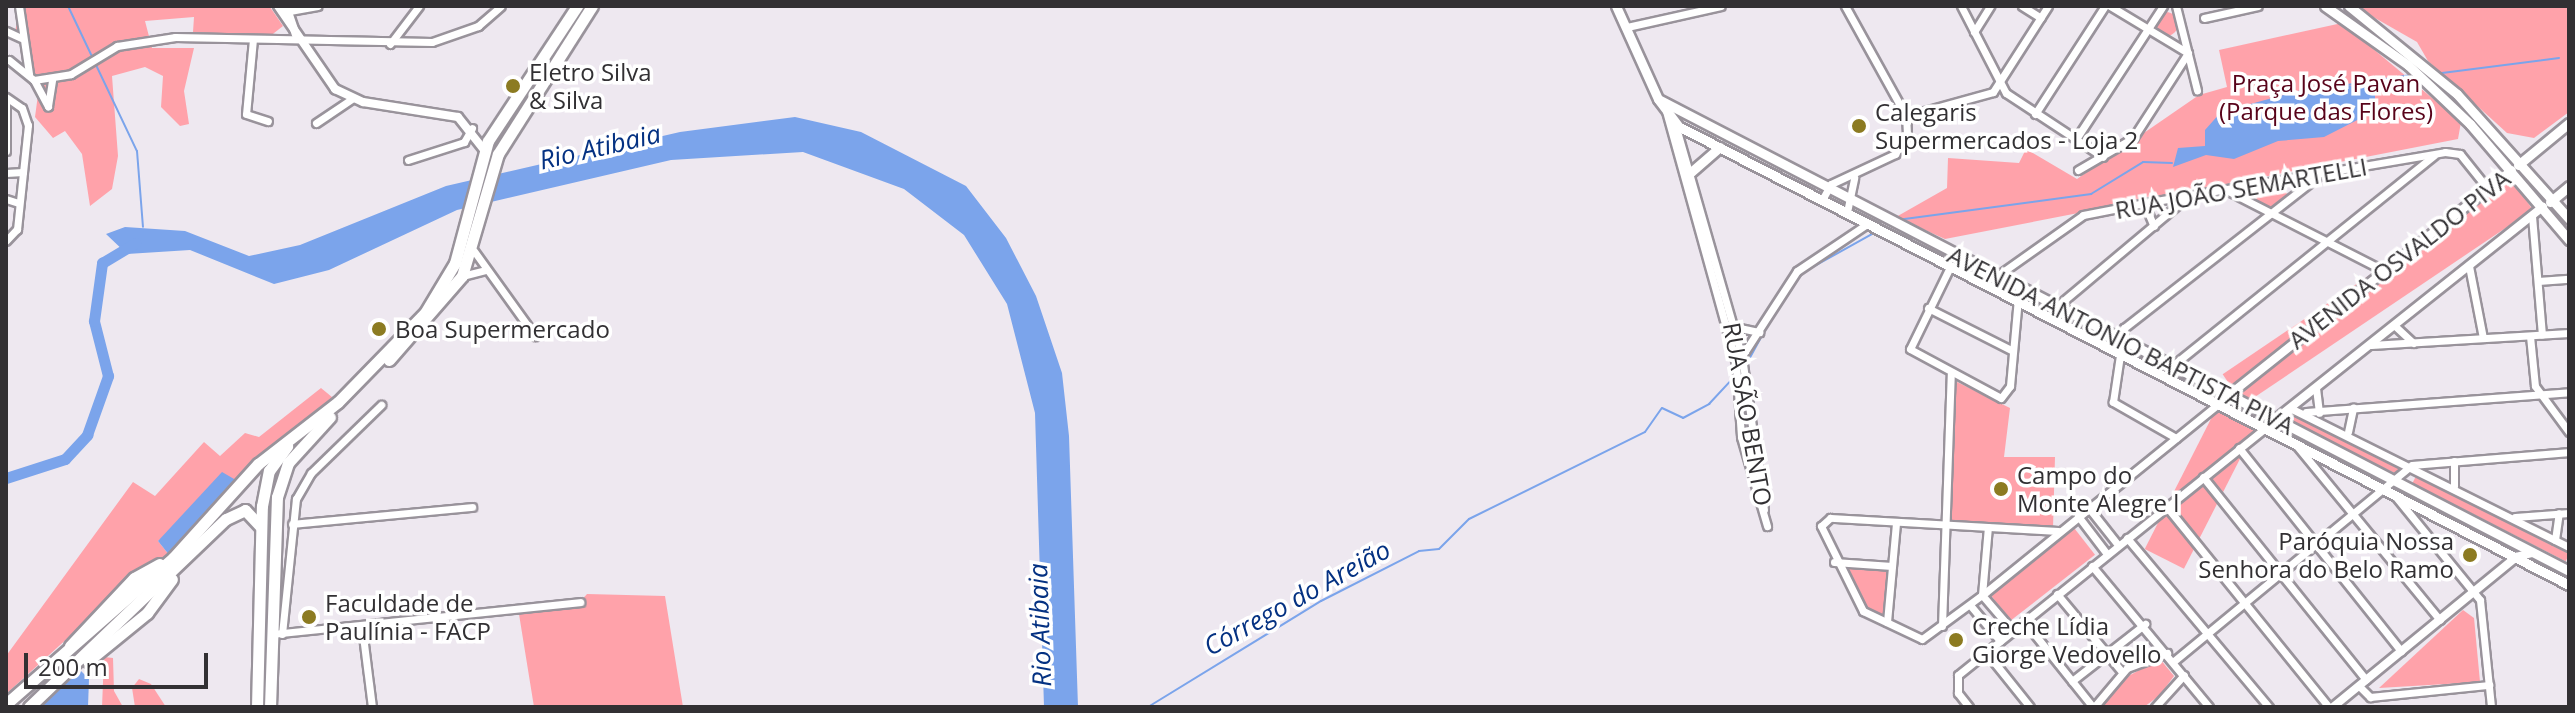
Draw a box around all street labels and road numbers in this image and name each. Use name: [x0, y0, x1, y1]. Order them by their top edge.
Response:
street label: RUA JOÃO SEMARTELLI: [2113, 152, 2369, 224]
street label: AVENIDA OSVALDO PIVA: [2282, 164, 2516, 354]
street label: AVENIDA ANTONIO BAPTISTA PIVA: [1943, 240, 2299, 440]
street label: RUA SÃO BENTO: [1718, 320, 1778, 508]

